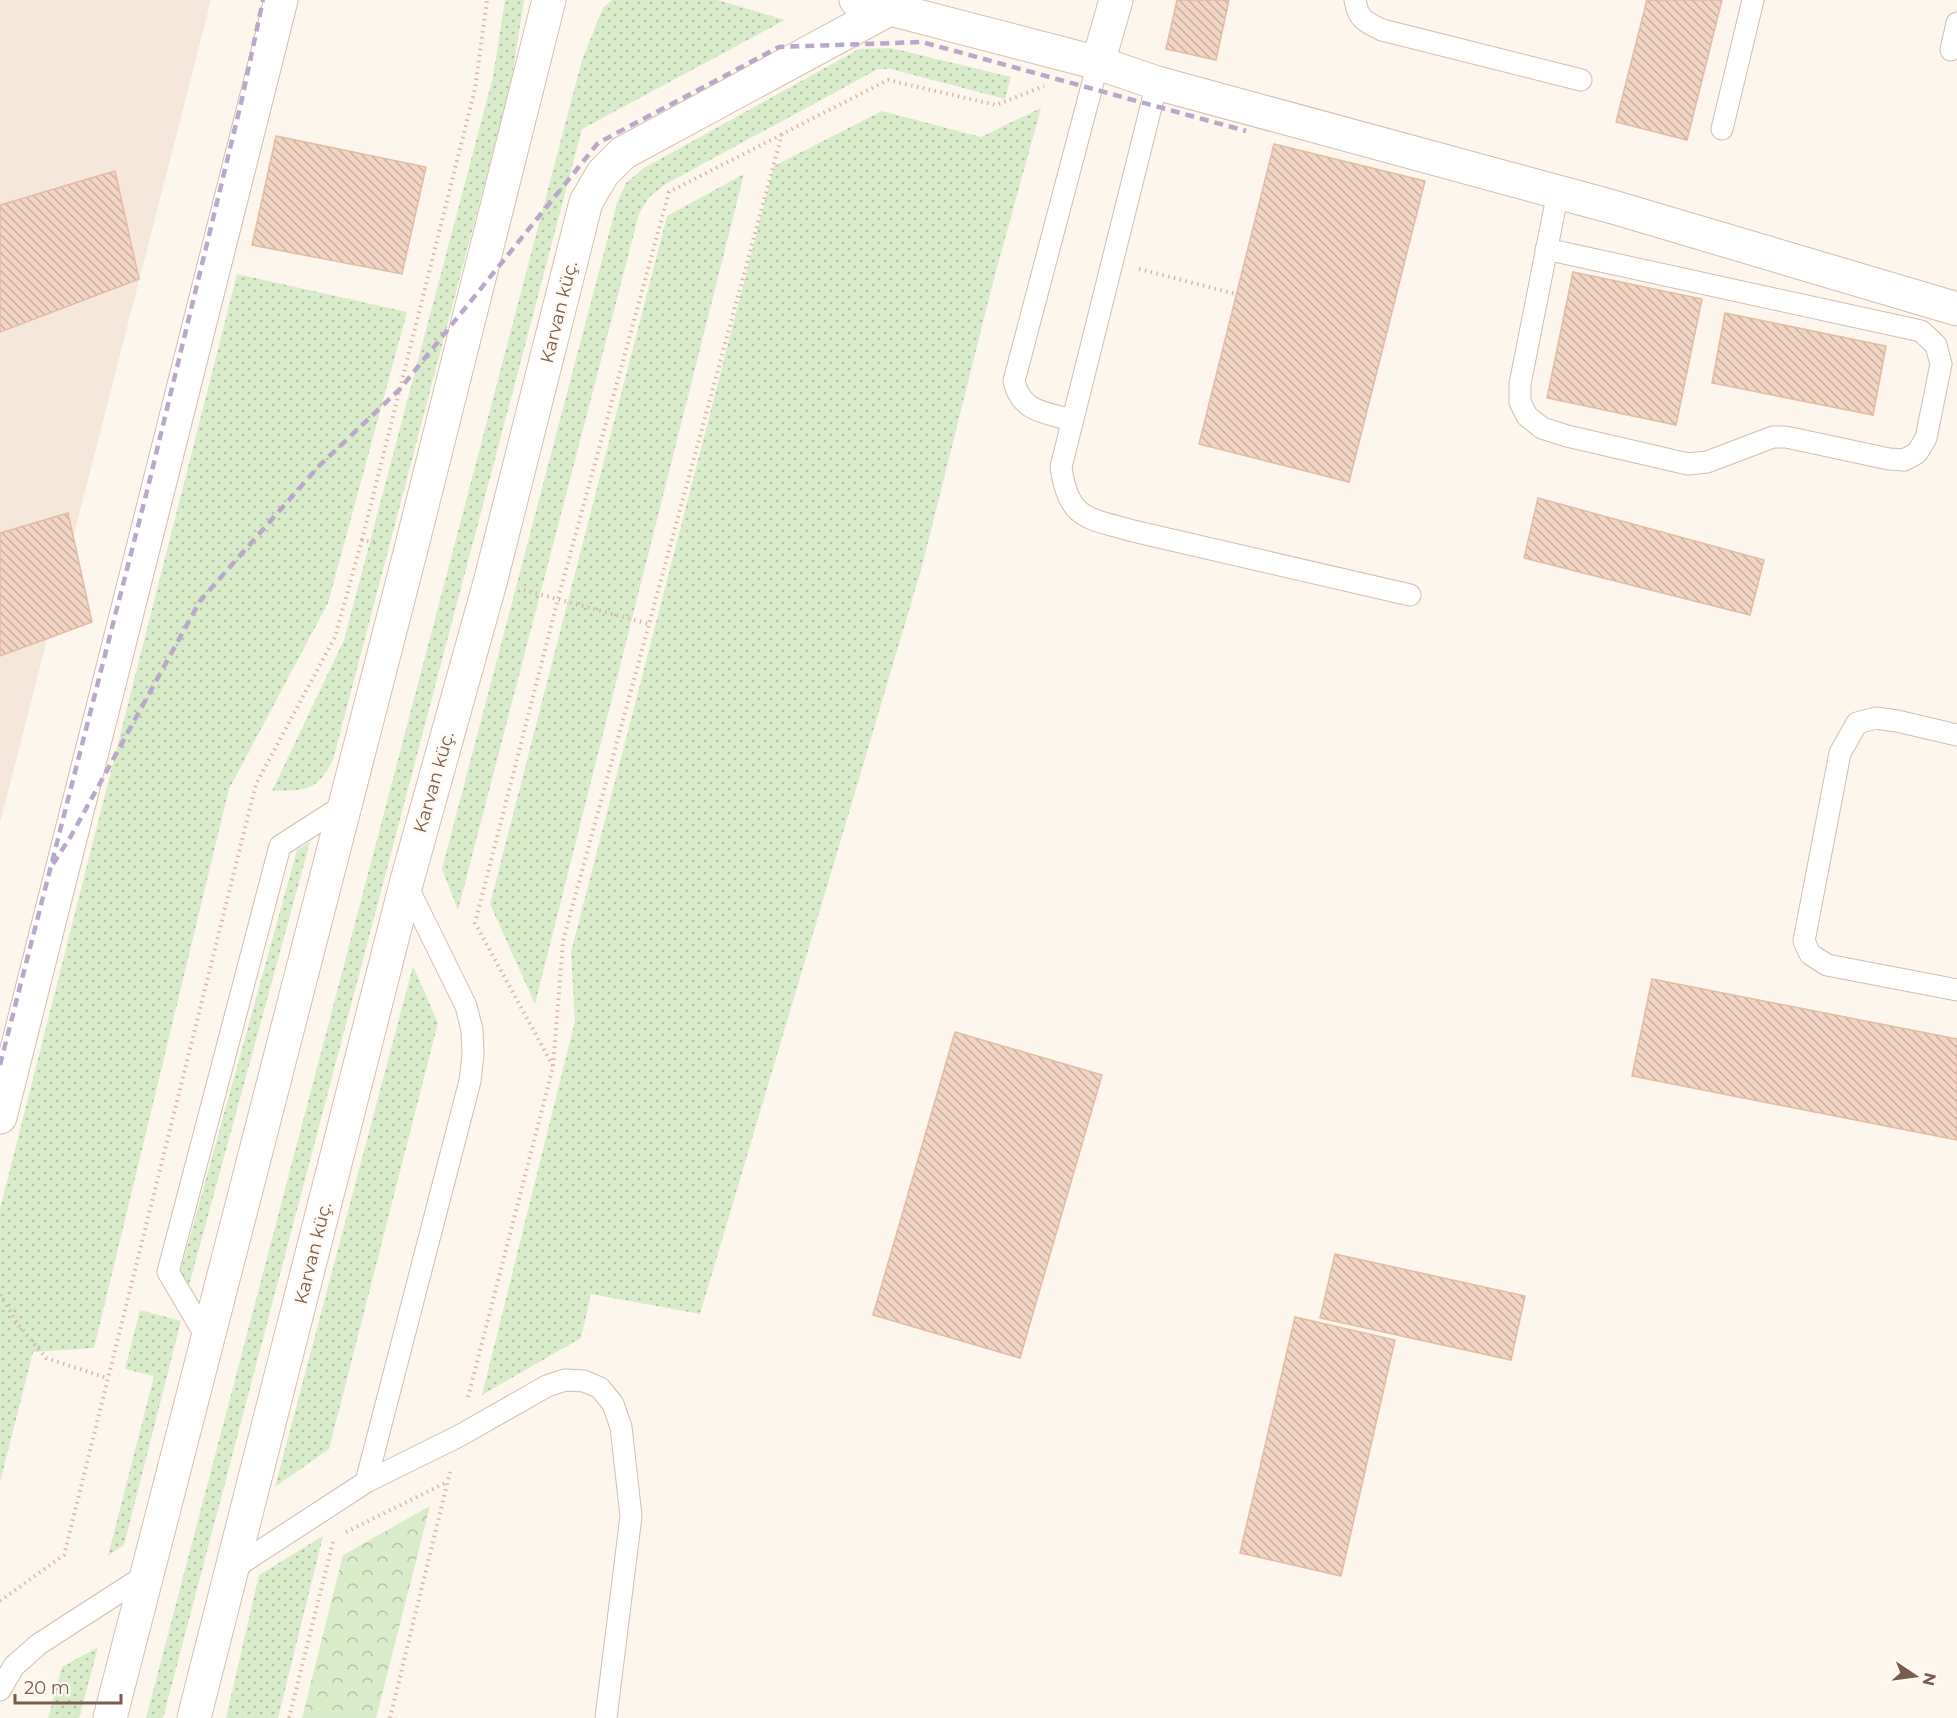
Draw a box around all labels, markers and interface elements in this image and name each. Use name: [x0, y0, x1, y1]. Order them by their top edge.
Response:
street label: Karvan küç.: [536, 259, 582, 365]
street label: Karvan küç.: [409, 729, 459, 835]
street label: Karvan küç.: [290, 1200, 336, 1306]
north arrow: [1885, 1646, 1945, 1706]
scale bar: [15, 1667, 122, 1705]
text: N: [1918, 1671, 1940, 1688]
text: 20 m: [24, 1677, 70, 1699]

